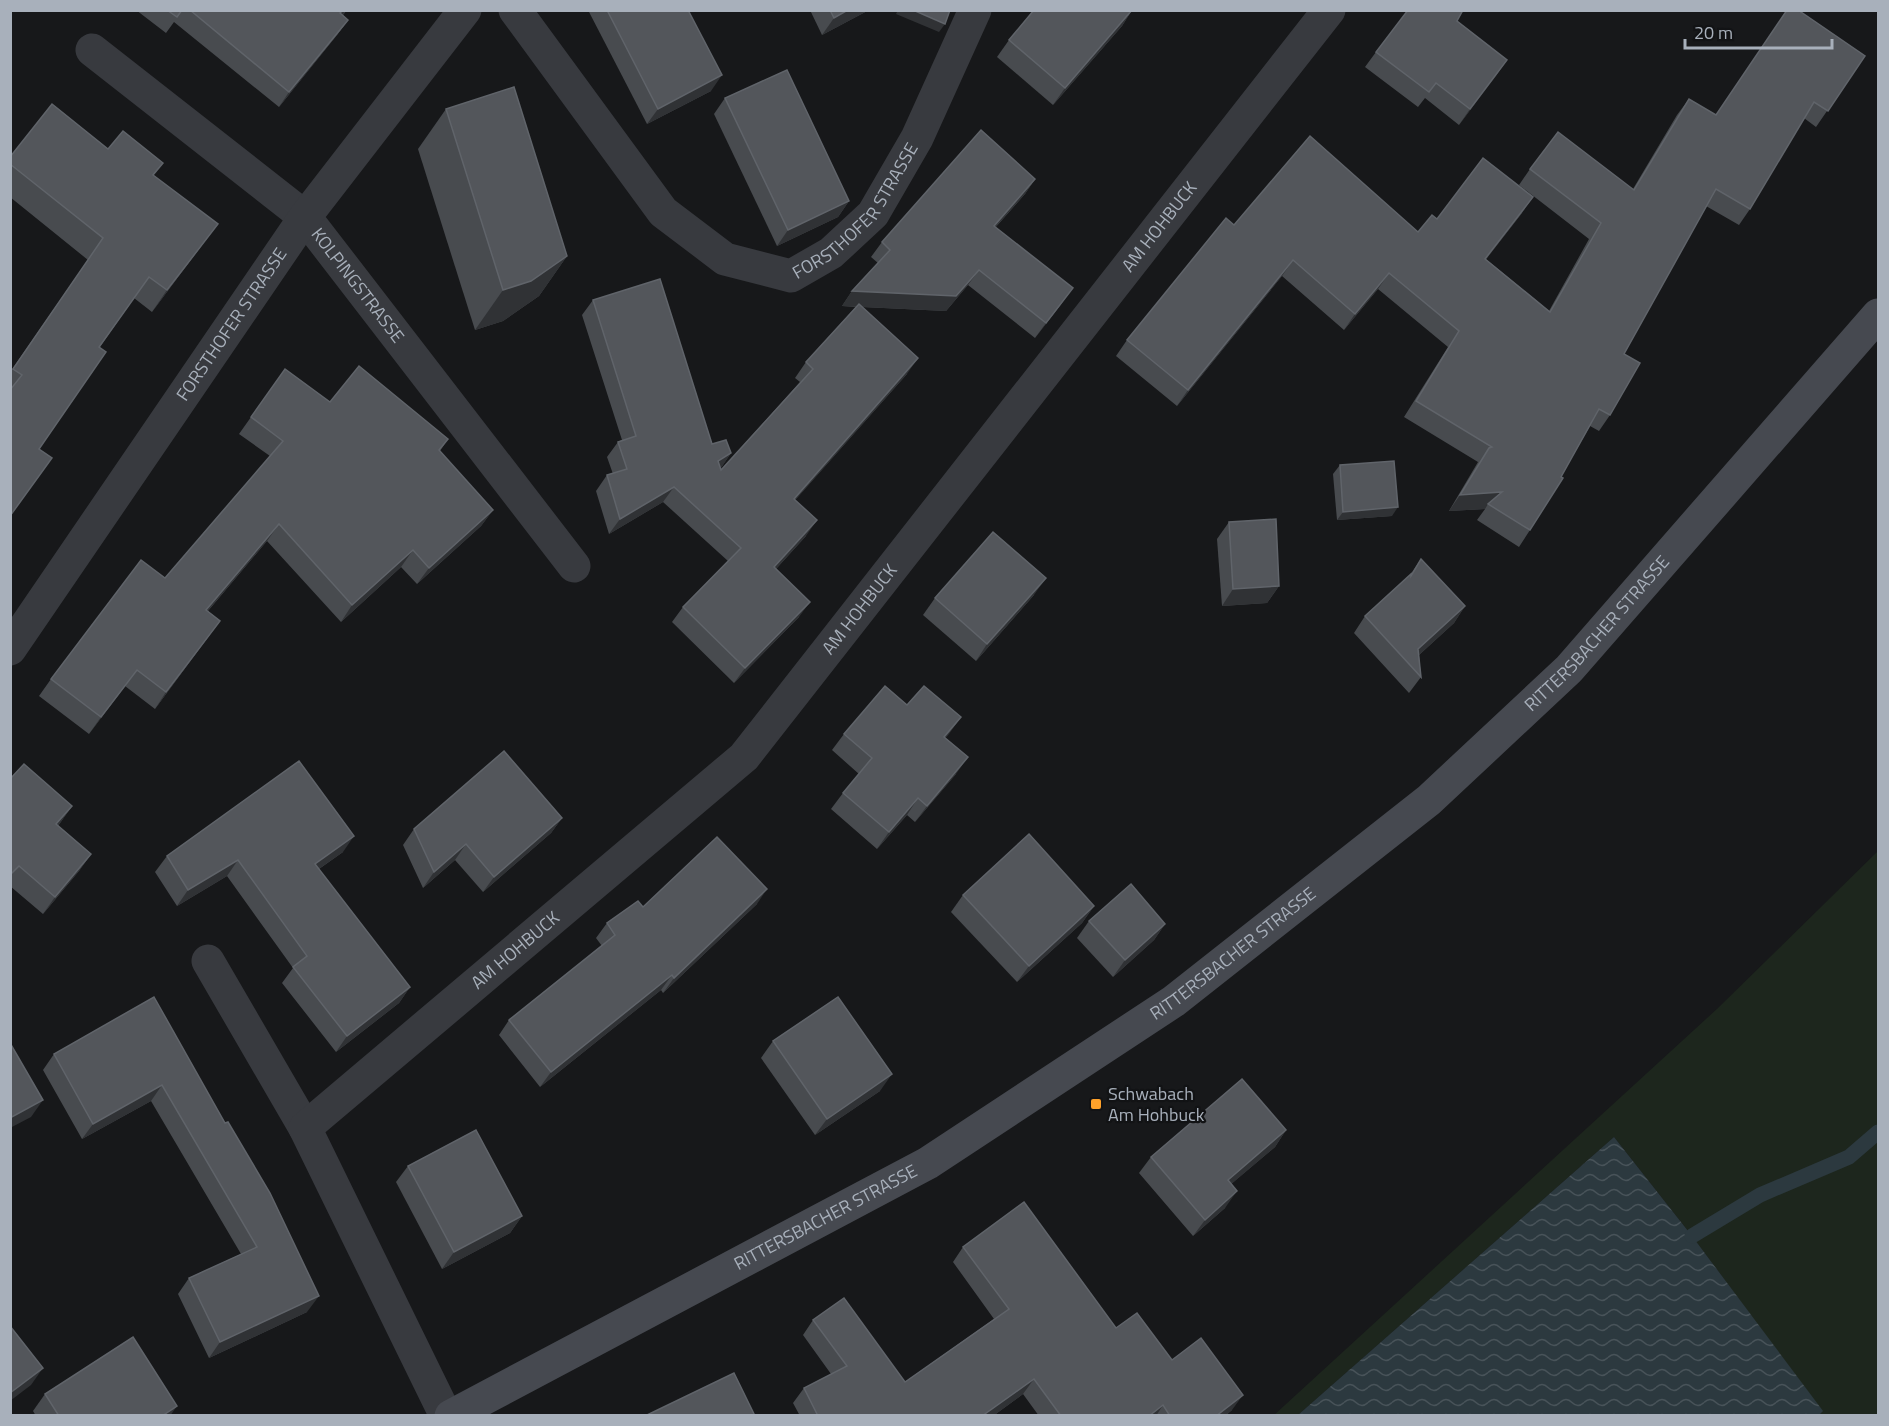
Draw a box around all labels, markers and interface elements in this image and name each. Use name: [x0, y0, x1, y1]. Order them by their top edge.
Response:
scale bar: [1685, 12, 1832, 50]
text: 20 m: [1694, 19, 1733, 46]
street label: FORSTHOFER STRASSE: [787, 137, 925, 286]
street label: AM HOHBUCK: [1115, 175, 1203, 278]
street label: KOLPINGSTRASSE: [305, 222, 411, 348]
street label: FORSTHOFER STRASSE: [169, 242, 293, 406]
street label: RITTERSBACHER STRASSE: [1518, 549, 1676, 717]
street label: AM HOHBUCK: [815, 558, 903, 660]
street label: RITTERSBACHER STRASSE: [1144, 880, 1321, 1026]
street label: AM HOHBUCK: [465, 904, 565, 995]
place label: Schwabach Am Hohbuck: [1108, 1080, 1205, 1128]
marker: Schwabach Am Hohbuck: [1089, 1097, 1103, 1111]
street label: RITTERSBACHER STRASSE: [729, 1157, 922, 1277]

